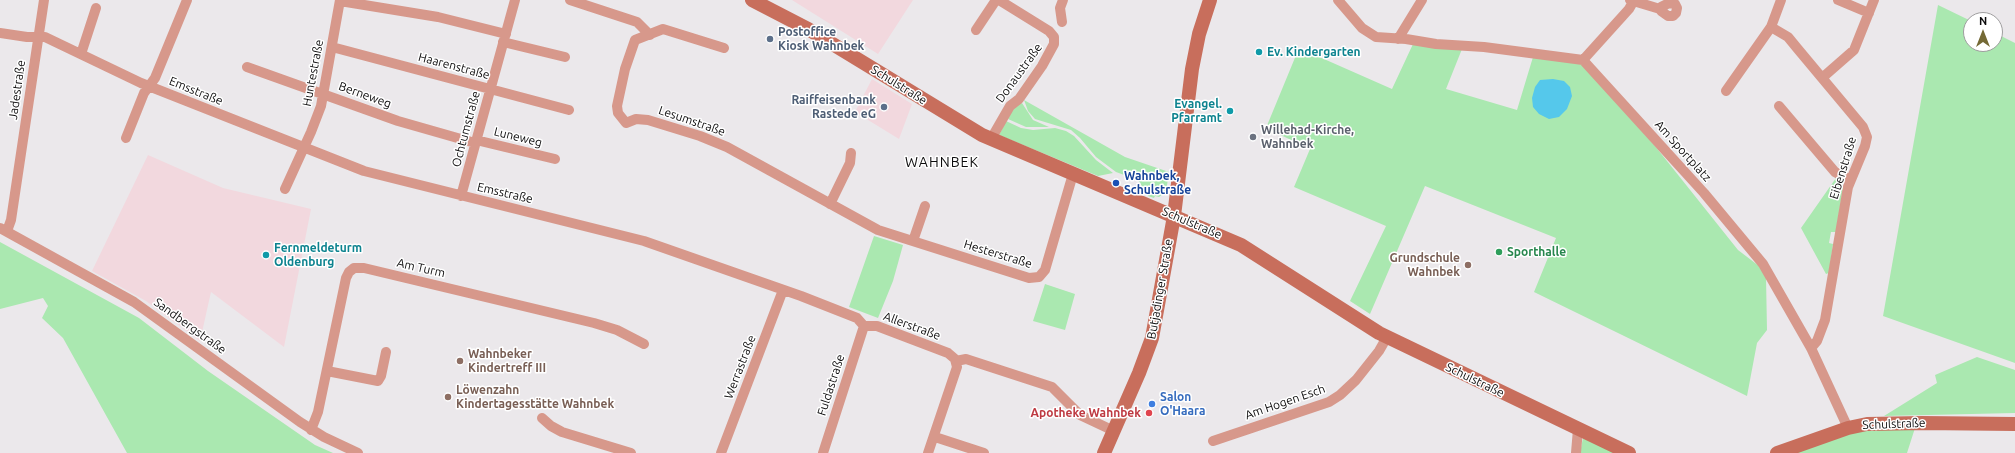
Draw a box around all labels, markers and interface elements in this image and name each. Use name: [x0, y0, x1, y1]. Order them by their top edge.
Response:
north arrow: [1963, 12, 2003, 52]
text: N: [1979, 15, 1987, 27]
place label: Postoffice Kiosk Wahnbek: [778, 25, 864, 53]
marker: Postoffice Kiosk Wahnbek: [765, 34, 775, 44]
street label: Huntestraße: [299, 38, 327, 108]
street label: Donaustraße: [993, 41, 1045, 105]
place label: Ev. Kindergarten: [1267, 45, 1361, 59]
marker: Ev. Kindergarten: [1254, 47, 1264, 57]
street label: Haarenstraße: [417, 50, 491, 82]
street label: Jadestraße: [6, 59, 28, 121]
street label: Schulstraße: [868, 62, 930, 108]
street label: Emsstraße: [167, 74, 225, 108]
street label: Berneweg: [337, 79, 393, 111]
street label: Ochtumstraße: [449, 89, 483, 169]
place label: Raiffeisenbank Rastede eG: [791, 93, 876, 121]
place label: Evangel. Pfarramt: [1171, 97, 1222, 125]
marker: Raiffeisenbank Rastede eG: [879, 102, 889, 112]
street label: Lesumstraße: [657, 103, 727, 139]
marker: Evangel. Pfarramt: [1225, 106, 1235, 116]
street label: Am Sportplatz: [1652, 118, 1714, 184]
place label: Willehad-Kirche, Wahnbek: [1261, 123, 1354, 151]
street label: Luneweg: [492, 124, 544, 150]
marker: Willehad-Kirche, Wahnbek: [1248, 132, 1258, 142]
street label: Eibenstraße: [1827, 135, 1859, 201]
district label: WAHNBEK: [905, 154, 979, 170]
place label: Wahnbek, Schulstraße: [1124, 169, 1191, 197]
marker: Wahnbek, Schulstraße: [1111, 178, 1121, 188]
street label: Emsstraße: [476, 180, 534, 206]
street label: Schulstraße: [1160, 204, 1224, 242]
street label: Hesterstraße: [962, 237, 1034, 271]
street label: Butjadinger Straße: [1144, 238, 1176, 340]
place label: Fernmeldeturm Oldenburg: [274, 241, 362, 269]
place label: Sporthalle: [1507, 245, 1566, 259]
marker: Sporthalle: [1494, 247, 1504, 257]
marker: Fernmeldeturm Oldenburg: [261, 250, 271, 260]
place label: Grundschule Wahnbek: [1389, 251, 1460, 279]
street label: Am Turm: [396, 255, 446, 281]
marker: Grundschule Wahnbek: [1463, 260, 1473, 270]
street label: Sandbergstraße: [151, 295, 229, 357]
street label: Allerstraße: [881, 309, 943, 343]
street label: Werrastraße: [721, 333, 759, 401]
place label: Wahnbeker Kindertreff III: [468, 347, 546, 375]
street label: Fuldastraße: [814, 352, 848, 418]
marker: Wahnbeker Kindertreff III: [455, 356, 465, 366]
street label: Schulstraße: [1443, 360, 1507, 400]
street label: Am Hogen Esch: [1243, 382, 1327, 422]
place label: Löwenzahn Kindertagesstätte Wahnbek: [456, 383, 614, 411]
place label: Salon O'Haara: [1160, 390, 1205, 418]
marker: Löwenzahn Kindertagesstätte Wahnbek: [443, 392, 453, 402]
marker: Salon O'Haara: [1147, 399, 1157, 409]
place label: Apotheke Wahnbek: [1031, 406, 1141, 420]
marker: Apotheke Wahnbek: [1144, 408, 1154, 418]
street label: Schulstraße: [1862, 416, 1926, 432]

